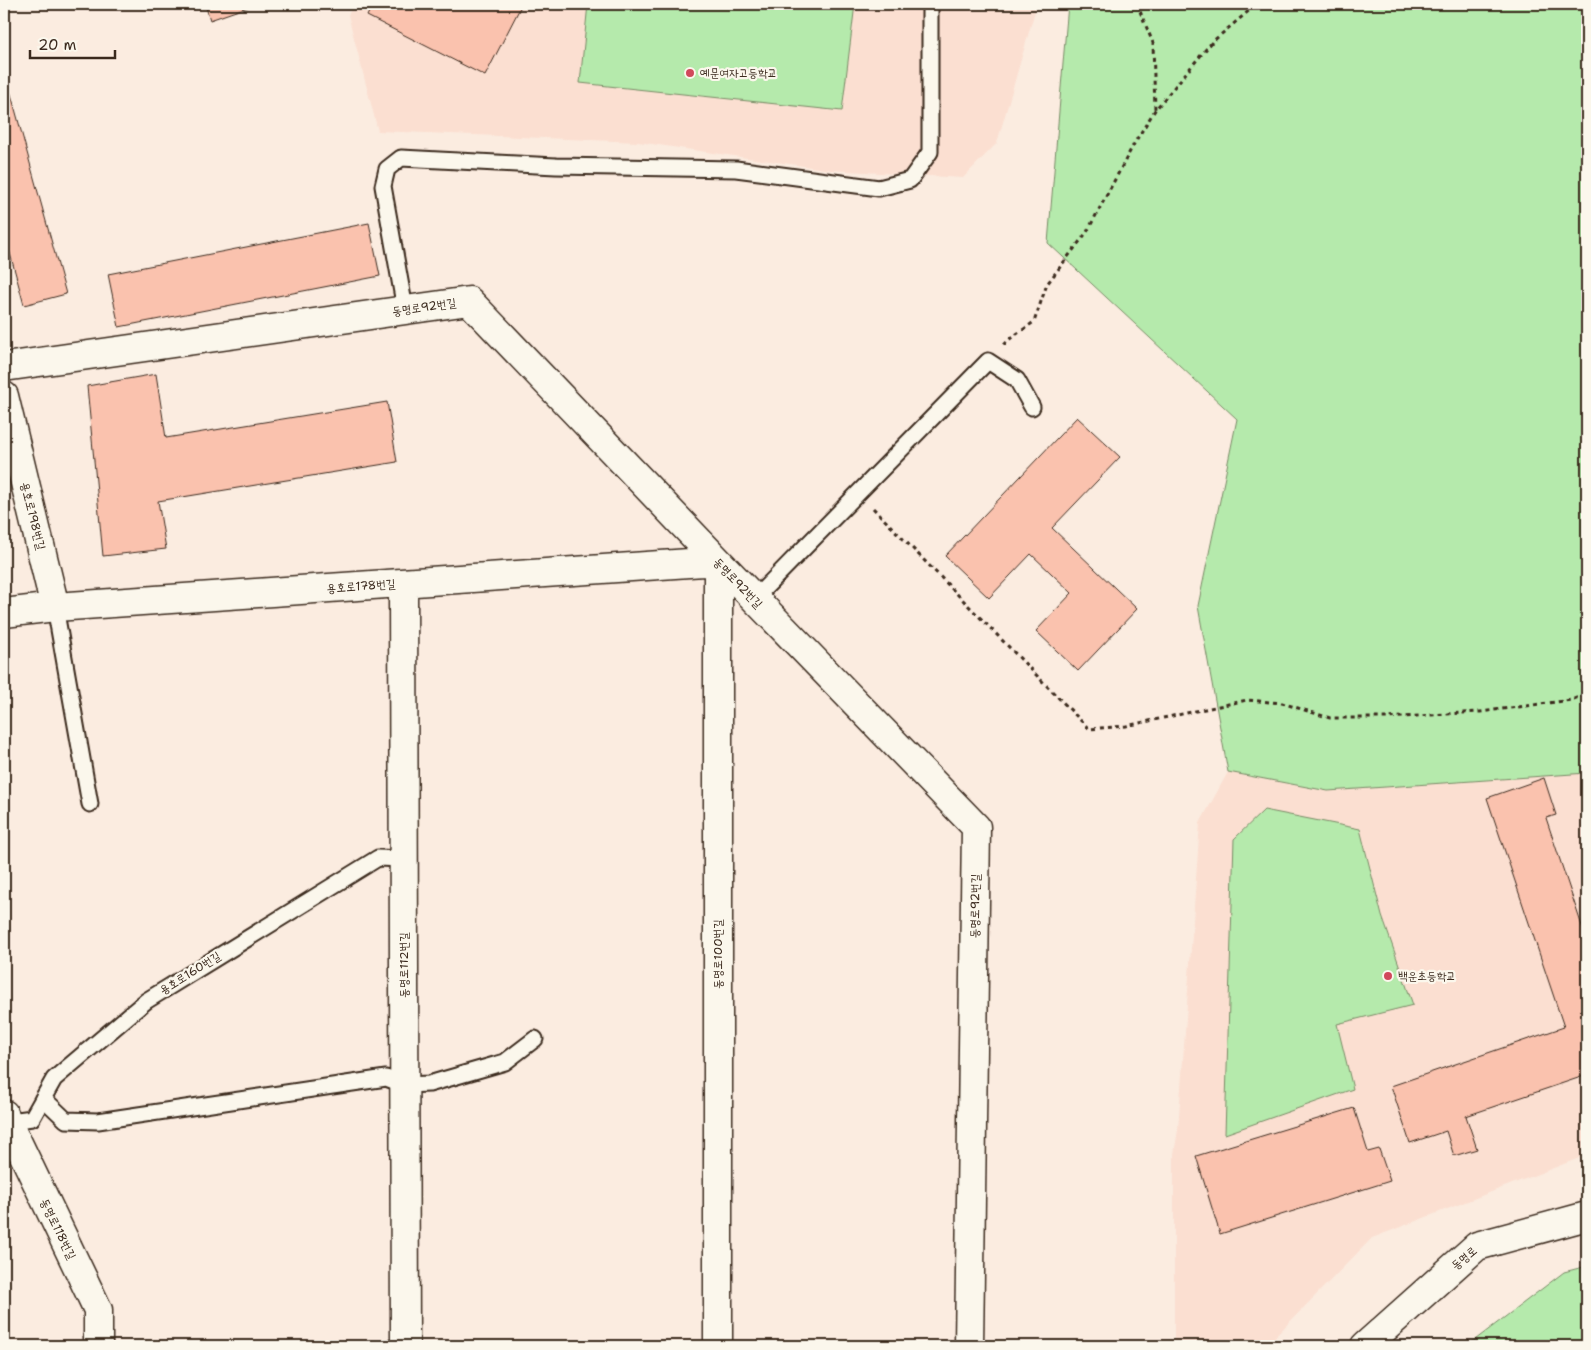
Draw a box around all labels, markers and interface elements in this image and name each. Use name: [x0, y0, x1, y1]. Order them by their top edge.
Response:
scale bar: [30, 28, 115, 60]
text: 20 m: [38, 35, 77, 55]
place label: 예문여자고등학교: [700, 65, 777, 81]
marker: 예문여자고등학교: [684, 67, 696, 79]
street label: 동명로92번길: [391, 295, 457, 319]
street label: 용호로198번길: [17, 480, 49, 552]
street label: 동명로92번길: [710, 554, 766, 612]
street label: 용호로178번길: [326, 576, 396, 596]
street label: 동명로92번길: [966, 873, 984, 938]
street label: 동명로100번길: [710, 919, 726, 989]
street label: 동명로112번길: [396, 932, 412, 998]
street label: 용호로160번길: [156, 948, 224, 998]
place label: 백운초등학교: [1398, 968, 1456, 984]
marker: 백운초등학교: [1382, 970, 1394, 982]
street label: 동명로118번길: [36, 1196, 80, 1263]
street label: 동명로: [1448, 1243, 1480, 1273]

